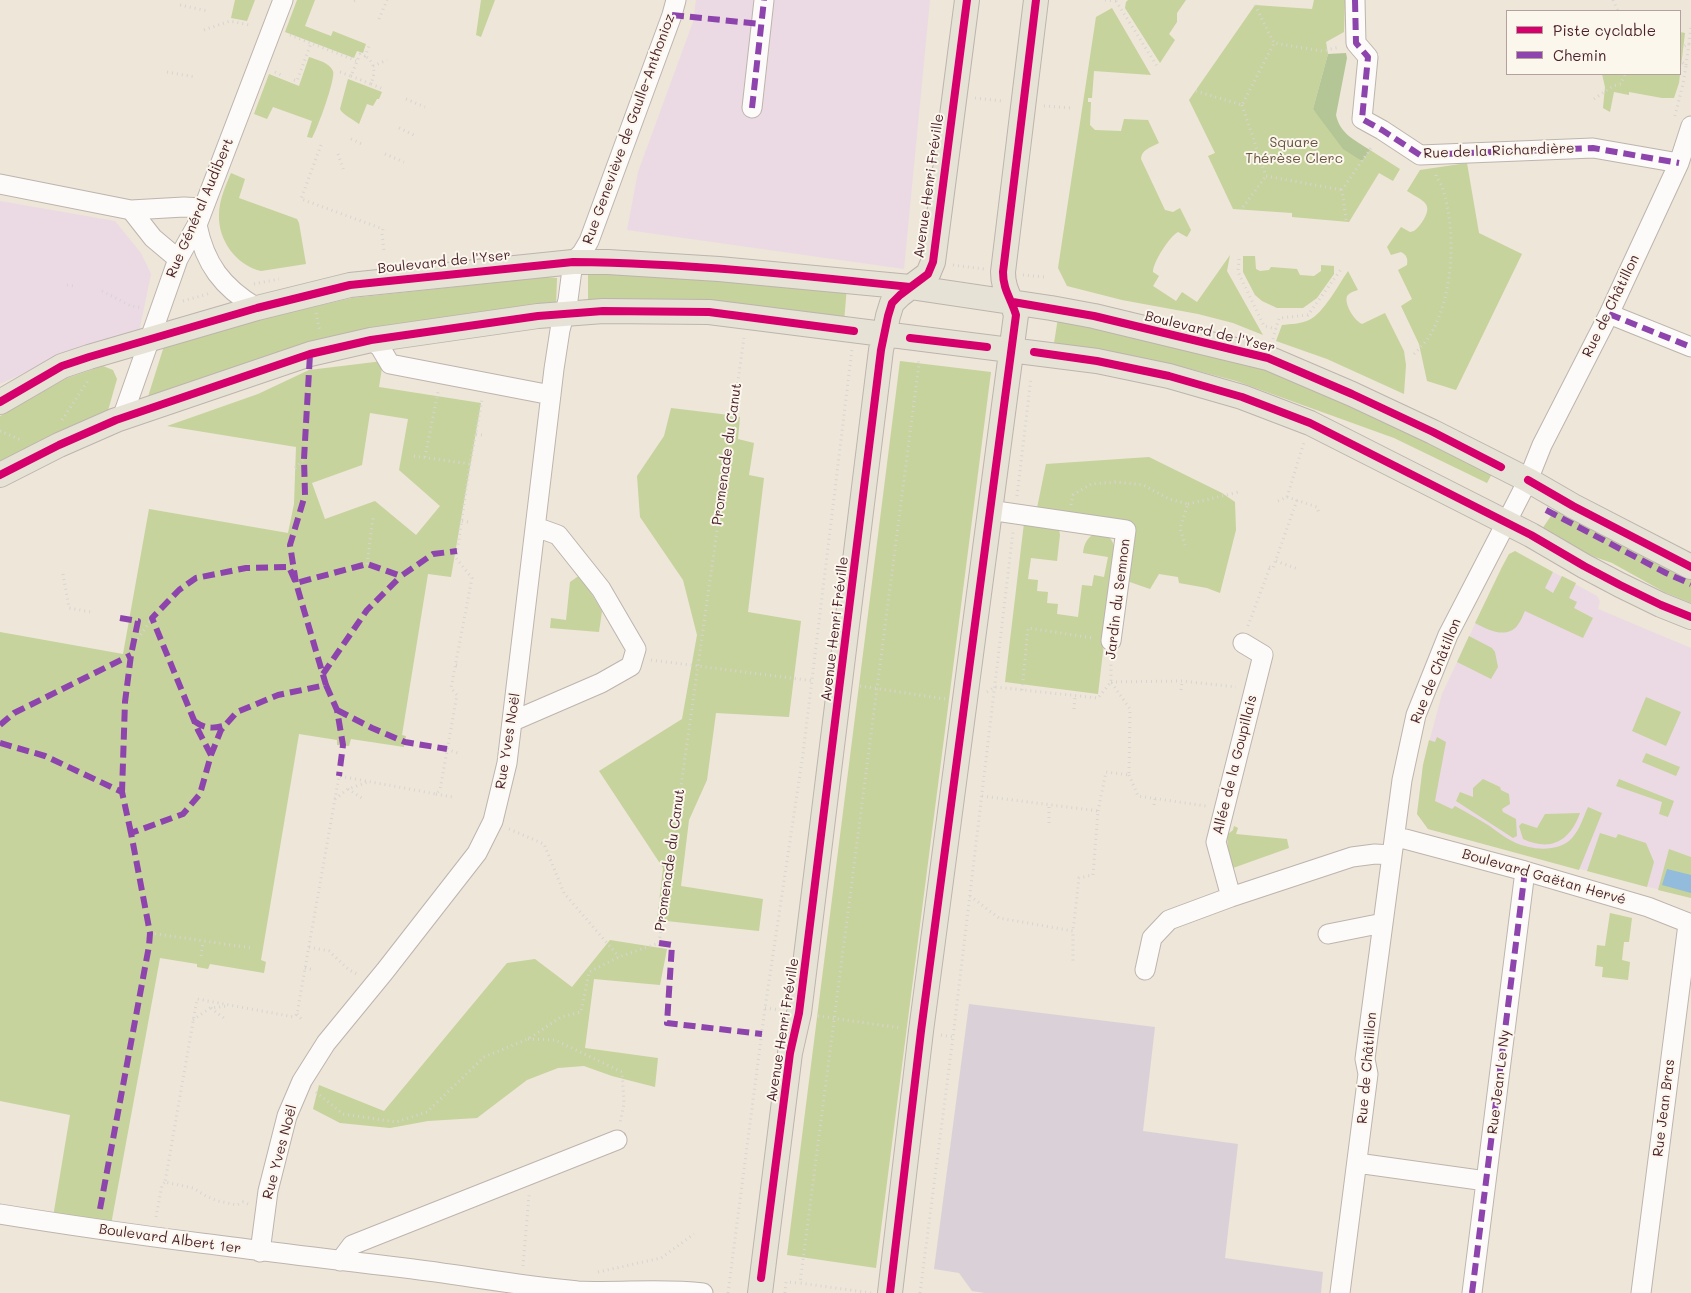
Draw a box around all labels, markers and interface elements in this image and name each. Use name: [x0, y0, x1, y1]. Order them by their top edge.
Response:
legend: [1506, 10, 1681, 75]
street label: Rue Geneviève de Gaulle-Anthonioz: [579, 11, 679, 247]
text: Piste cyclable: [1553, 20, 1656, 40]
text: Chemin: [1553, 45, 1606, 65]
street label: Avenue Henri Fréville: [911, 113, 947, 259]
park label: Square Thérèse Clerc: [1245, 135, 1343, 168]
street label: Rue Général Audibert: [163, 136, 237, 280]
street label: Rue de la Richardière: [1423, 140, 1575, 162]
street label: Boulevard de l'Yser: [377, 247, 511, 277]
street label: Rue de Châtillon: [1579, 252, 1643, 360]
street label: Boulevard de l'Yser: [1143, 308, 1277, 356]
street label: Promenade du Canut: [709, 382, 745, 526]
street label: Jardin du Semnon: [1102, 538, 1134, 660]
street label: Avenue Henri Fréville: [818, 556, 852, 702]
street label: Rue de Châtillon: [1407, 616, 1465, 726]
street label: Rue Yves Noël: [492, 692, 524, 790]
street label: Allée de la Goupillais: [1210, 693, 1260, 837]
street label: Promenade du Canut: [652, 788, 688, 932]
street label: Boulevard Gaëtan Hervé: [1460, 846, 1628, 908]
street label: Avenue Henri Fréville: [763, 957, 803, 1103]
street label: Rue de Châtillon: [1354, 1012, 1380, 1124]
street label: Rue Jean Le Ny: [1484, 1029, 1514, 1135]
street label: Rue Jean Bras: [1650, 1058, 1678, 1158]
street label: Rue Yves Noël: [259, 1103, 301, 1201]
street label: Boulevard Albert 1er: [98, 1221, 242, 1257]

